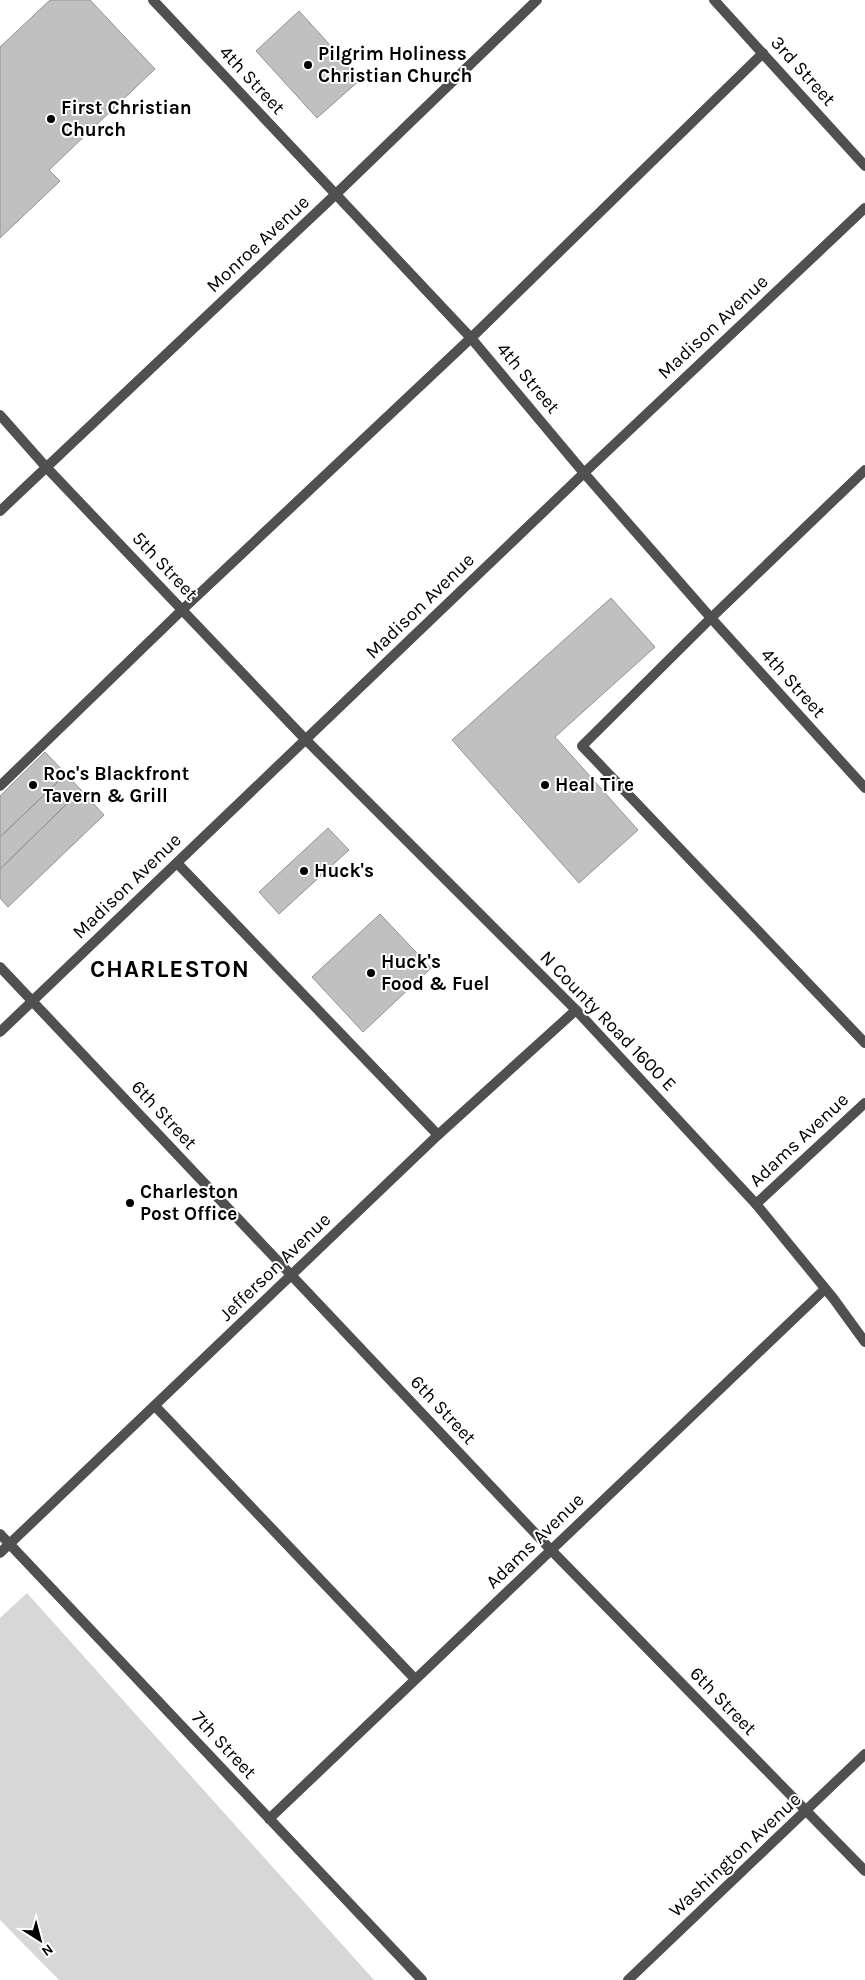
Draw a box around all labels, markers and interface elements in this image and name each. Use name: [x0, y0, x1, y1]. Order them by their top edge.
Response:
street label: 3rd Street: [766, 32, 840, 110]
street label: 4th Street: [215, 41, 289, 119]
place label: Pilgrim Holiness Christian Church: [318, 43, 472, 87]
marker: Pilgrim Holiness Christian Church: [302, 59, 314, 71]
place label: First Christian Church: [61, 97, 192, 141]
marker: First Christian Church: [45, 113, 57, 125]
street label: Monroe Avenue: [202, 191, 314, 297]
street label: Madison Avenue: [653, 270, 773, 384]
street label: 4th Street: [492, 338, 564, 418]
street label: 5th Street: [128, 527, 202, 605]
street label: Madison Avenue: [361, 549, 479, 663]
street label: 4th Street: [756, 644, 830, 722]
place label: Roc's Blackfront Tavern & Grill: [43, 763, 189, 807]
place label: Heal Tire: [555, 774, 634, 796]
marker: Roc's Blackfront Tavern & Grill: [27, 779, 39, 791]
marker: Heal Tire: [539, 779, 551, 791]
street label: Madison Avenue: [68, 829, 186, 943]
place label: Huck's: [314, 860, 374, 882]
marker: Huck's: [298, 865, 310, 877]
street label: N County Road 1600 E: [535, 946, 681, 1096]
place label: Huck's Food & Fuel: [381, 951, 490, 995]
district label: CHARLESTON: [90, 955, 250, 983]
marker: Huck's Food & Fuel: [365, 967, 377, 979]
street label: 6th Street: [127, 1076, 201, 1154]
street label: Adams Avenue: [745, 1088, 853, 1192]
place label: Charleston Post Office: [140, 1181, 238, 1225]
marker: Charleston Post Office: [124, 1197, 136, 1209]
street label: Jefferson Avenue: [215, 1208, 335, 1326]
street label: 6th Street: [406, 1371, 480, 1449]
street label: Adams Avenue: [482, 1489, 588, 1593]
street label: 6th Street: [685, 1662, 761, 1740]
street label: 7th Street: [187, 1707, 261, 1783]
street label: Washington Avenue: [665, 1788, 805, 1922]
north arrow: [15, 1915, 65, 1965]
text: N: [38, 1940, 56, 1960]

